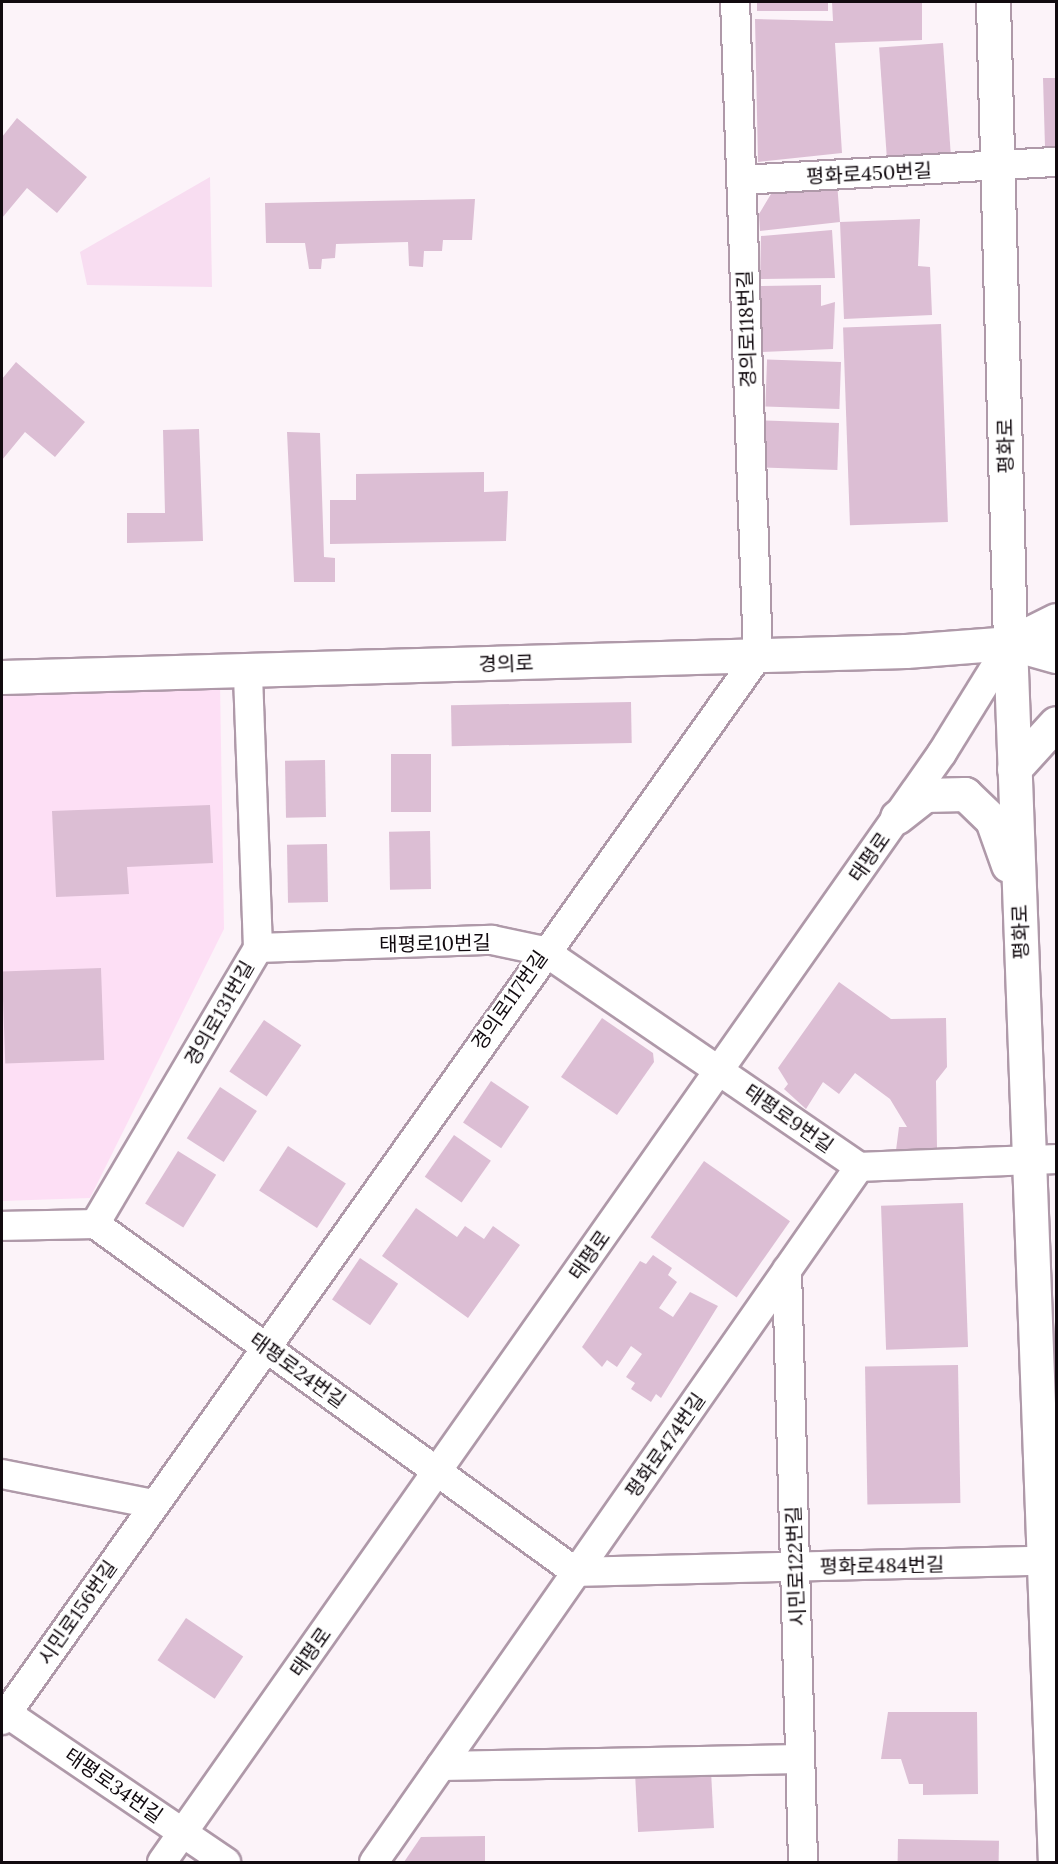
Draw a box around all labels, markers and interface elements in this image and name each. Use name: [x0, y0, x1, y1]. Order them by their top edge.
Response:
street label: 평화로450번길: [805, 158, 933, 188]
street label: 경의로118번길: [732, 270, 760, 388]
street label: 평화로: [993, 418, 1017, 474]
street label: 경의로: [478, 650, 534, 676]
street label: 태평로: [843, 828, 895, 886]
street label: 평화로: [1007, 904, 1033, 960]
street label: 태평로10번길: [379, 930, 491, 956]
street label: 경의로117번길: [466, 946, 552, 1054]
street label: 경의로131번길: [179, 956, 259, 1070]
street label: 태평로9번길: [740, 1078, 838, 1158]
street label: 태평로: [563, 1226, 615, 1284]
street label: 태평로24번길: [245, 1327, 351, 1413]
street label: 평화로474번길: [620, 1388, 710, 1502]
street label: 시민로122번길: [781, 1505, 809, 1627]
street label: 평화로484번길: [819, 1552, 945, 1578]
street label: 시민로156번길: [32, 1555, 122, 1669]
street label: 태평로: [284, 1623, 336, 1681]
street label: 태평로34번길: [60, 1742, 168, 1828]

